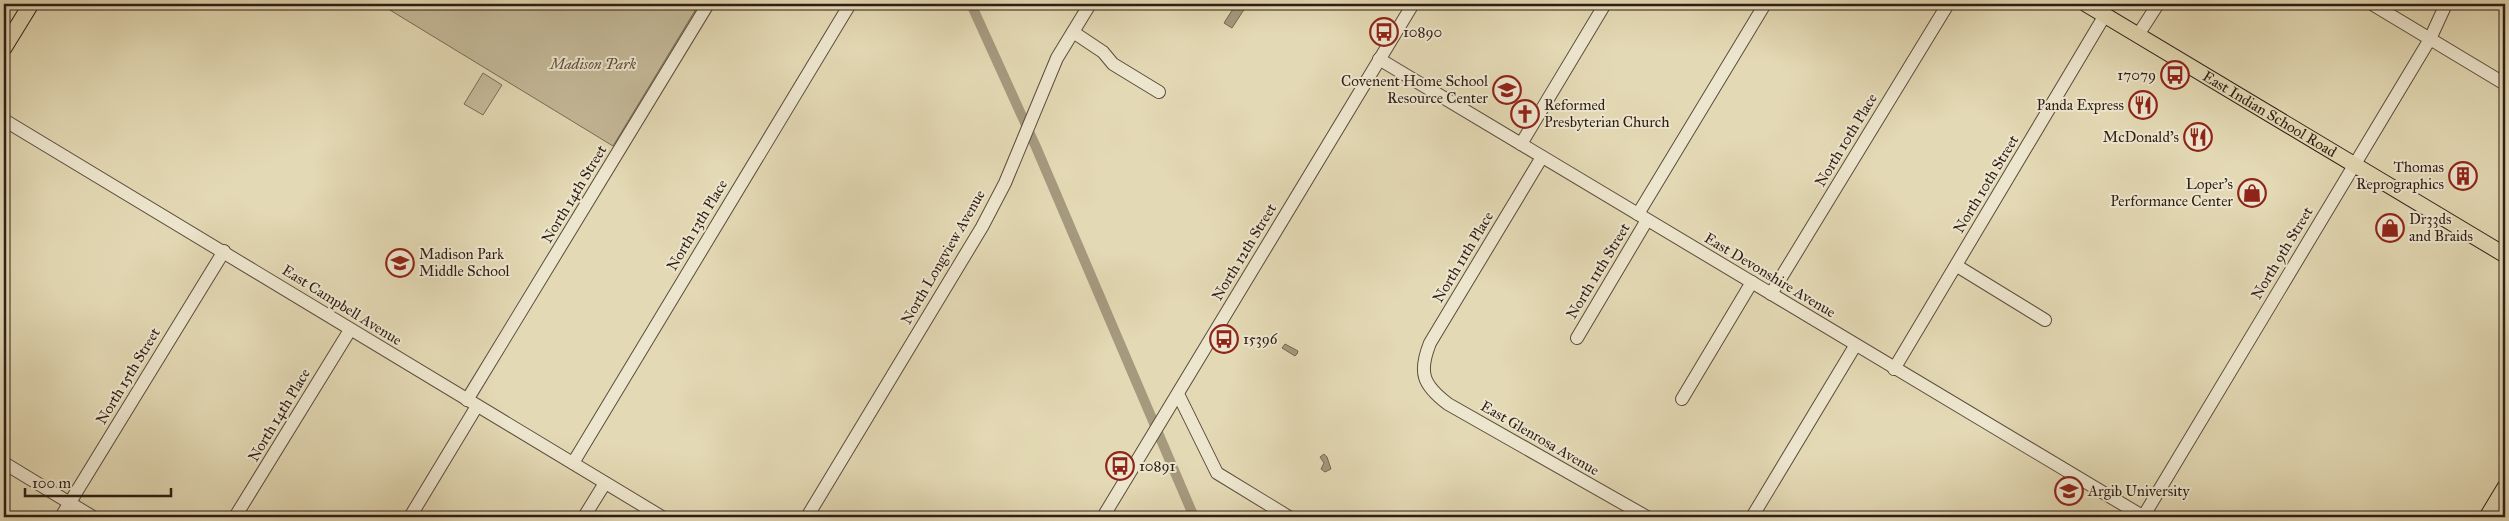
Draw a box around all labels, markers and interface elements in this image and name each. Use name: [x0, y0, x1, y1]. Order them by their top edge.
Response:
bus stop icon: 10890: [1369, 17, 1399, 47]
place label: 10890: [1403, 23, 1442, 41]
park label: Madison Park: [548, 55, 636, 73]
bus stop icon: 17079: [2160, 60, 2190, 90]
place label: 17079: [2117, 66, 2156, 84]
street label: East Indian School Road: [2199, 67, 2340, 161]
place label: Covenent Home School Resource Center: [1341, 72, 1489, 107]
school or university icon: Covenent Home School Resource Center: [1492, 75, 1522, 105]
street label: North 10th Place: [1811, 90, 1881, 190]
restaurant icon: Panda Express: [2128, 90, 2158, 120]
place label: Reformed Presbyterian Church: [1544, 96, 1670, 131]
place label: Panda Express: [2037, 96, 2124, 114]
church icon: Reformed Presbyterian Church: [1510, 99, 1540, 129]
restaurant icon: McDonald's: [2183, 122, 2213, 152]
place label: McDonald's: [2103, 128, 2179, 146]
street label: North 10th Street: [1950, 131, 2023, 236]
street label: North 14th Street: [538, 141, 611, 246]
place label: Thomas Reprographics: [2356, 158, 2444, 193]
building icon: Thomas Reprographics: [2448, 161, 2478, 191]
place label: Loper's Performance Center: [2110, 175, 2233, 210]
street label: North 13th Place: [663, 176, 731, 274]
shop icon: Loper's Performance Center: [2237, 178, 2267, 208]
street label: North Longview Avenue: [897, 187, 989, 327]
street label: North 12th Street: [1208, 200, 1280, 304]
street label: North 9th Street: [2247, 203, 2317, 303]
street label: North 11th Place: [1429, 208, 1497, 306]
place label: Dr33ds and Braids: [2409, 210, 2473, 245]
shop icon: Dr33ds and Braids: [2375, 213, 2405, 243]
street label: North 11th Street: [1562, 219, 1634, 322]
street label: East Devonshire Avenue: [1701, 229, 1839, 321]
place label: Madison Park Middle School: [419, 245, 511, 280]
school or university icon: Madison Park Middle School: [385, 248, 415, 278]
street label: East Campbell Avenue: [279, 261, 405, 349]
street label: North 15th Street: [92, 324, 164, 428]
bus stop icon: 15396: [1209, 324, 1239, 354]
place label: 15396: [1243, 330, 1279, 348]
street label: North 14th Place: [244, 365, 314, 465]
street label: East Glenrosa Avenue: [1478, 397, 1602, 479]
bus stop icon: 10891: [1105, 451, 1135, 481]
place label: 10891: [1139, 457, 1176, 475]
scale bar: [25, 466, 171, 498]
text: 100 m: [32, 474, 72, 492]
school or university icon: Argib University: [2054, 476, 2084, 506]
place label: Argib University: [2087, 482, 2191, 500]

